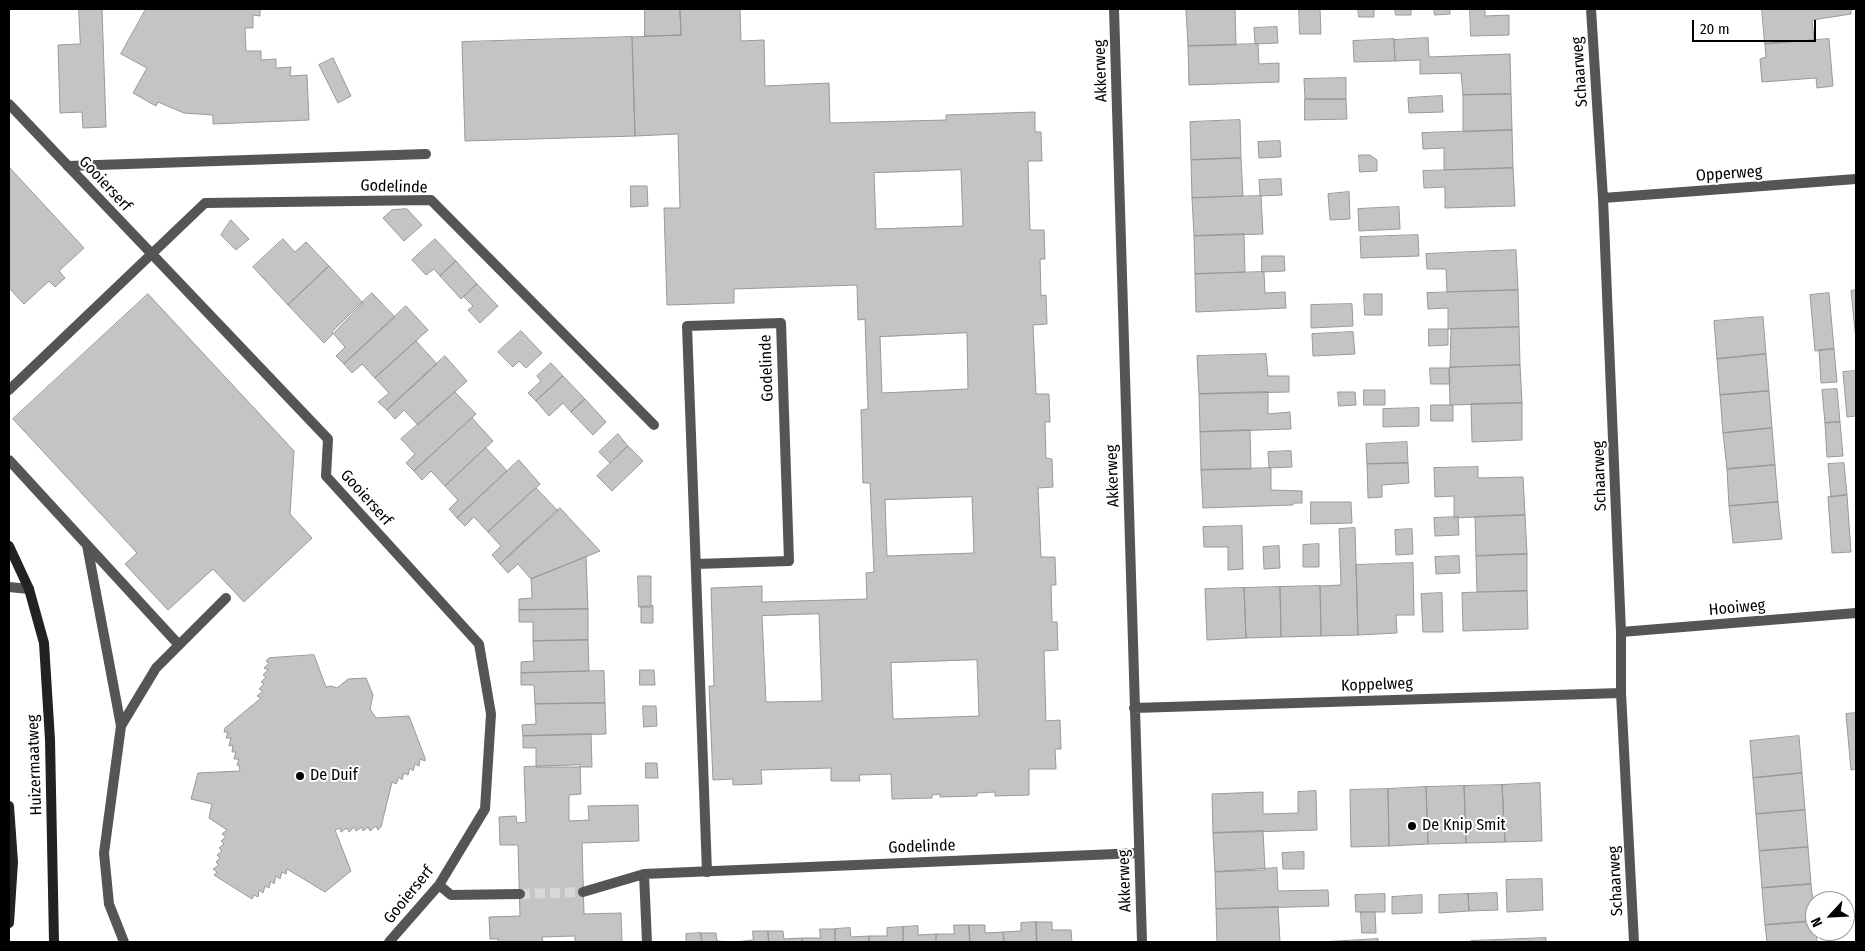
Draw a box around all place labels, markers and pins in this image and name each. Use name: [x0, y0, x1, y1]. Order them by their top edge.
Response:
place label: De Duif: [310, 766, 358, 786]
marker: De Duif: [294, 770, 306, 782]
place label: De Knip Smit: [1422, 816, 1506, 836]
marker: De Knip Smit: [1406, 820, 1418, 832]

